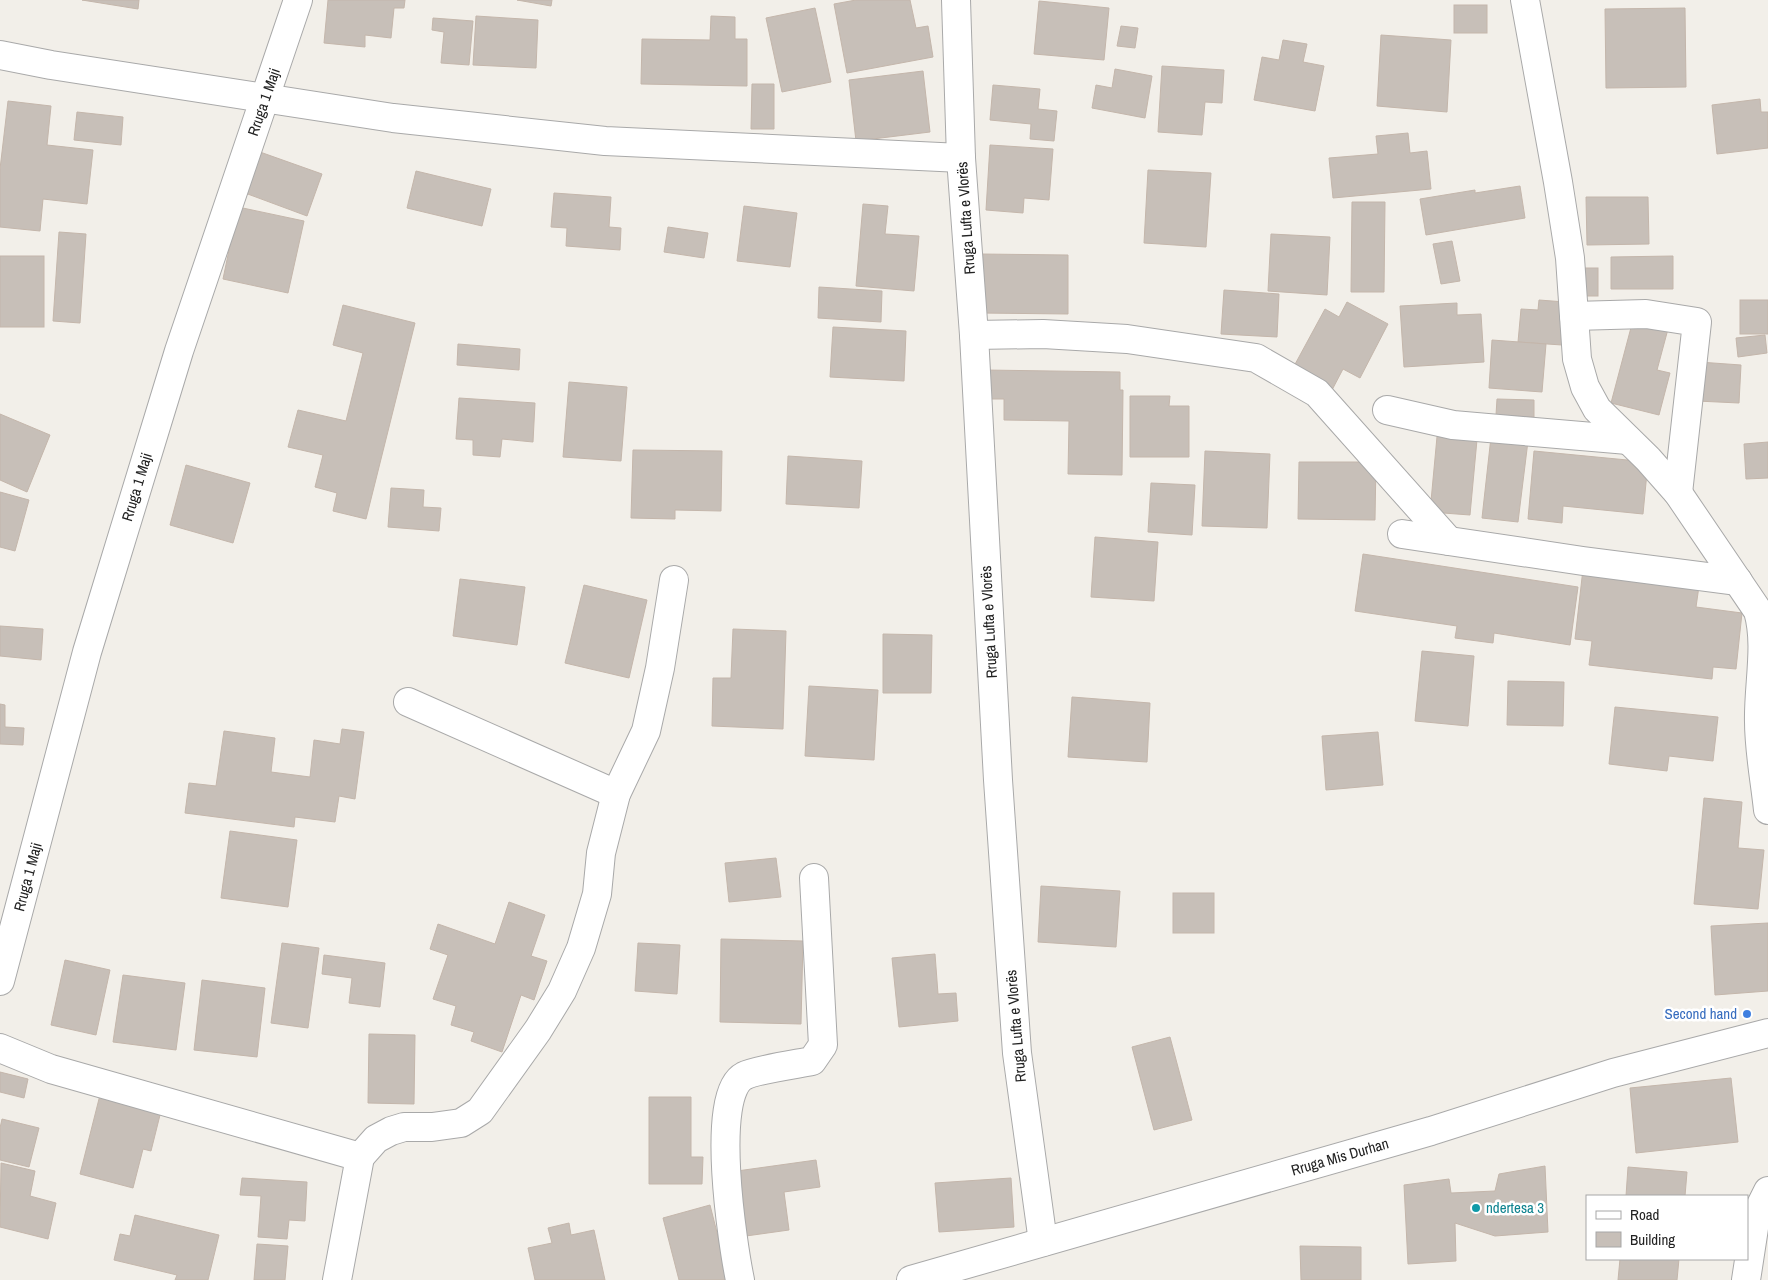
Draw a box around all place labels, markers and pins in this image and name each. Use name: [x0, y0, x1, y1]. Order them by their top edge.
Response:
place label: Second hand: [1665, 1003, 1737, 1024]
marker: Second hand: [1741, 1008, 1753, 1020]
place label: ndertesa 3: [1486, 1197, 1544, 1218]
marker: ndertesa 3: [1470, 1202, 1482, 1214]

